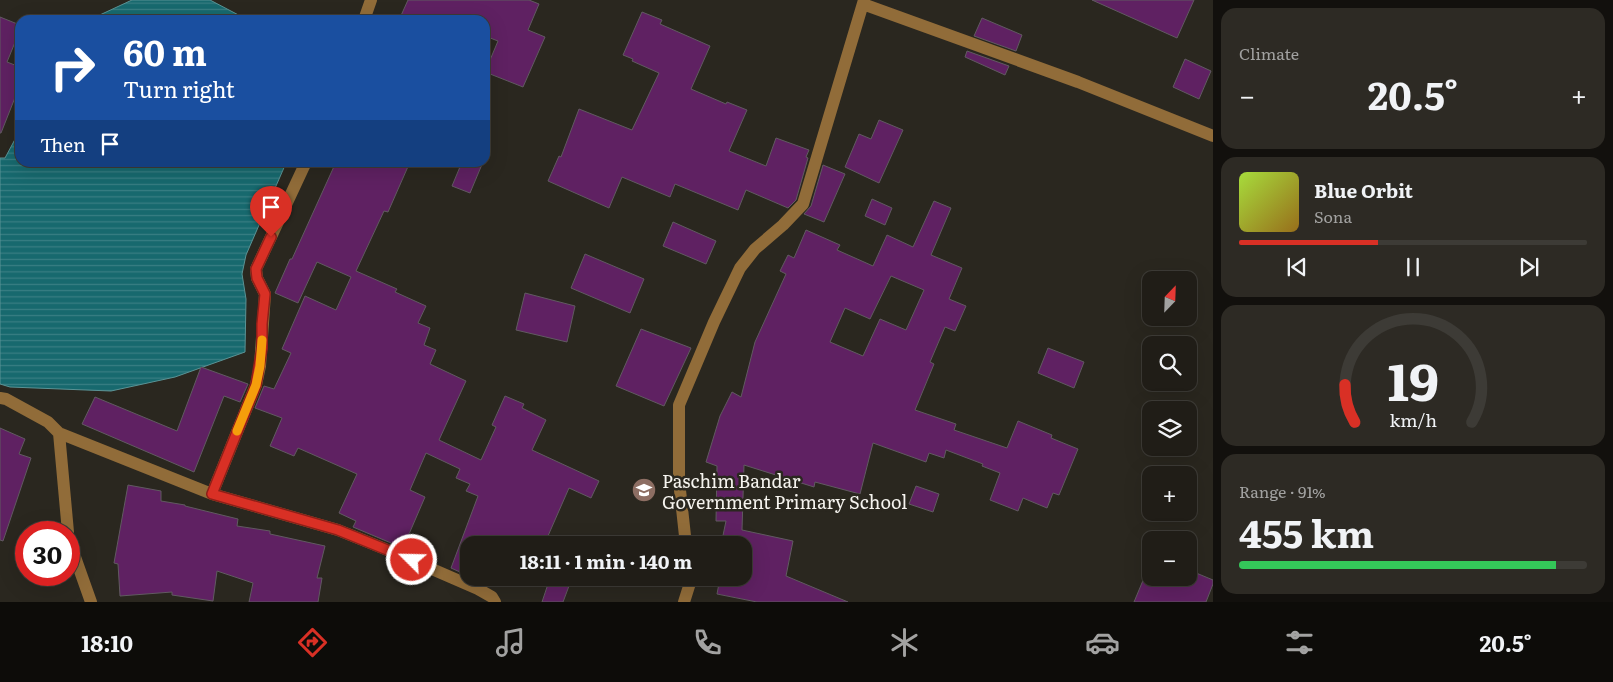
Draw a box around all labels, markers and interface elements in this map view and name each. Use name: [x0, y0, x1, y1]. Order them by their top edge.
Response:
text: 60 m: [123, 25, 207, 77]
icon: right: [40, 35, 105, 100]
text: Climate: [1239, 41, 1299, 65]
text: 20.5°: [1368, 65, 1458, 122]
text: Turn right: [123, 72, 235, 105]
text: −: [1239, 73, 1255, 115]
text: +: [1571, 73, 1587, 115]
text: Then: [40, 130, 86, 158]
icon: arrive: [96, 130, 124, 158]
text: Blue Orbit: [1314, 176, 1413, 204]
pin: [250, 186, 292, 237]
icon: arrive: [257, 193, 285, 221]
text: Sona: [1314, 204, 1352, 228]
icon: previous: [1283, 253, 1311, 281]
icon: pause: [1399, 253, 1427, 281]
icon: next: [1515, 253, 1543, 281]
north arrow: [1142, 271, 1198, 326]
map controls: [1142, 271, 1197, 586]
button: search: [1142, 336, 1197, 391]
text: 19: [1387, 340, 1439, 417]
button: layers: [1142, 401, 1197, 456]
text: km/h: [1389, 406, 1437, 433]
button: +: [1142, 466, 1197, 521]
place label: Paschim Bandar Government Primary School: [662, 467, 907, 515]
school or university icon: Paschim Bandar Government Primary School: [631, 477, 657, 503]
text: Range · 91%: [1239, 479, 1326, 503]
text: 455 km: [1239, 503, 1374, 560]
speed limit sign: 30: [15, 521, 80, 586]
button: −: [1142, 531, 1197, 586]
position arrow: [385, 533, 437, 585]
text: 18:11 · 1 min · 140 m: [520, 547, 692, 575]
icon: directions: [295, 625, 330, 660]
icon: music: [493, 625, 528, 660]
icon: phone: [690, 625, 725, 660]
icon: climate: [887, 625, 922, 660]
icon: car: [1085, 625, 1120, 660]
icon: filters: [1282, 625, 1317, 660]
text: 18:10: [81, 626, 133, 659]
text: 20.5°: [1479, 626, 1532, 659]

